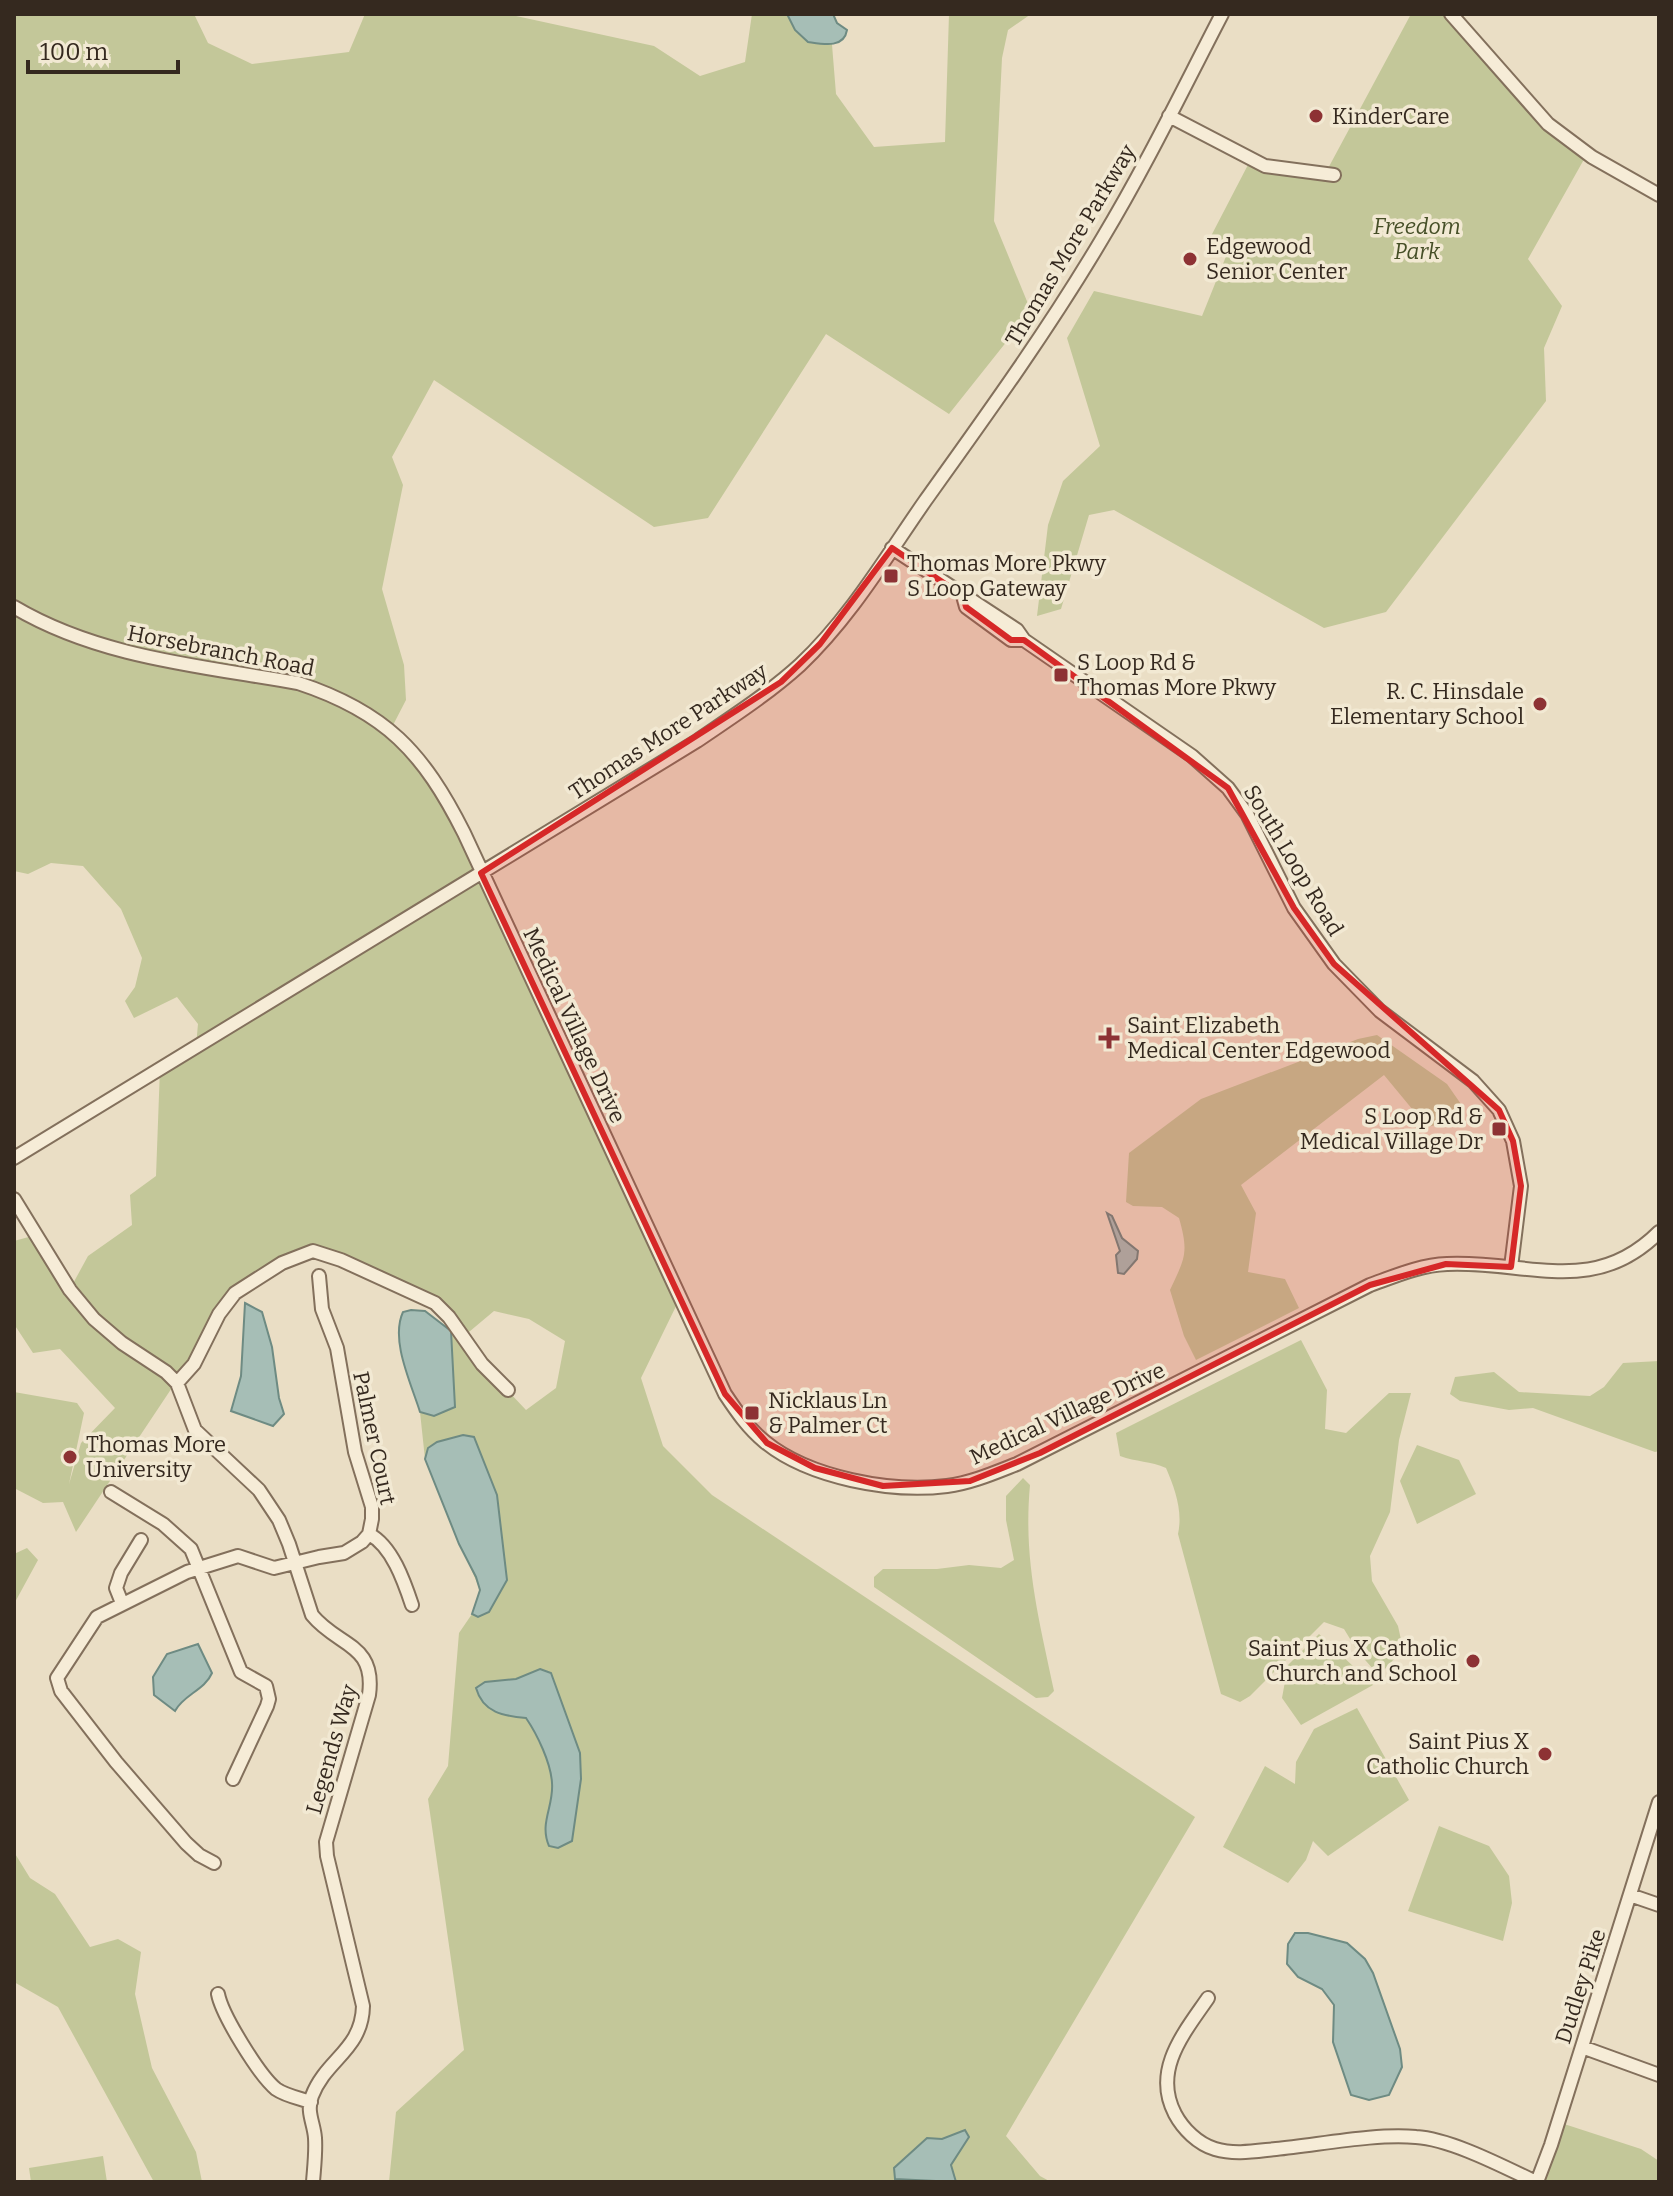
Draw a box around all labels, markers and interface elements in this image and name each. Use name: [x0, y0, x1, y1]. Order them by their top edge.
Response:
scale bar: [28, 24, 178, 74]
text: 100 m: [40, 38, 108, 66]
place label: KinderCare: [1332, 103, 1450, 130]
marker: KinderCare: [1307, 107, 1325, 125]
street label: Thomas More Parkway: [999, 139, 1142, 351]
park label: Freedom Park: [1373, 213, 1461, 265]
place label: Edgewood Senior Center: [1206, 233, 1347, 285]
marker: Edgewood Senior Center: [1181, 250, 1199, 268]
place label: Thomas More Pkwy S Loop Gateway: [907, 550, 1106, 602]
marker: Thomas More Pkwy S Loop Gateway: [882, 567, 900, 585]
street label: Horsebranch Road: [125, 619, 317, 682]
place label: S Loop Rd & Thomas More Pkwy: [1077, 649, 1276, 701]
street label: Thomas More Parkway: [564, 657, 773, 806]
marker: S Loop Rd & Thomas More Pkwy: [1052, 666, 1070, 684]
place label: R. C. Hinsdale Elementary School: [1330, 678, 1524, 730]
marker: R. C. Hinsdale Elementary School: [1531, 695, 1549, 713]
street label: South Loop Road: [1238, 780, 1349, 941]
street label: Medical Village Drive: [517, 923, 632, 1127]
place label: Saint Elizabeth Medical Center Edgewood: [1127, 1012, 1390, 1064]
marker: Saint Elizabeth Medical Center Edgewood: [1098, 1027, 1120, 1049]
place label: S Loop Rd & Medical Village Dr: [1300, 1103, 1483, 1155]
marker: S Loop Rd & Medical Village Dr: [1490, 1120, 1508, 1138]
street label: Medical Village Drive: [965, 1356, 1169, 1471]
street label: Palmer Court: [347, 1369, 402, 1507]
place label: Nicklaus Ln & Palmer Ct: [768, 1387, 888, 1439]
marker: Nicklaus Ln & Palmer Ct: [743, 1404, 761, 1422]
place label: Thomas More University: [86, 1431, 226, 1483]
marker: Thomas More University: [61, 1448, 79, 1466]
place label: Saint Pius X Catholic Church and School: [1248, 1635, 1457, 1687]
marker: Saint Pius X Catholic Church and School: [1464, 1652, 1482, 1670]
street label: Legends Way: [300, 1681, 363, 1817]
place label: Saint Pius X Catholic Church: [1366, 1728, 1529, 1780]
marker: Saint Pius X Catholic Church: [1536, 1745, 1554, 1763]
street label: Dudley Pike: [1549, 1925, 1612, 2047]

